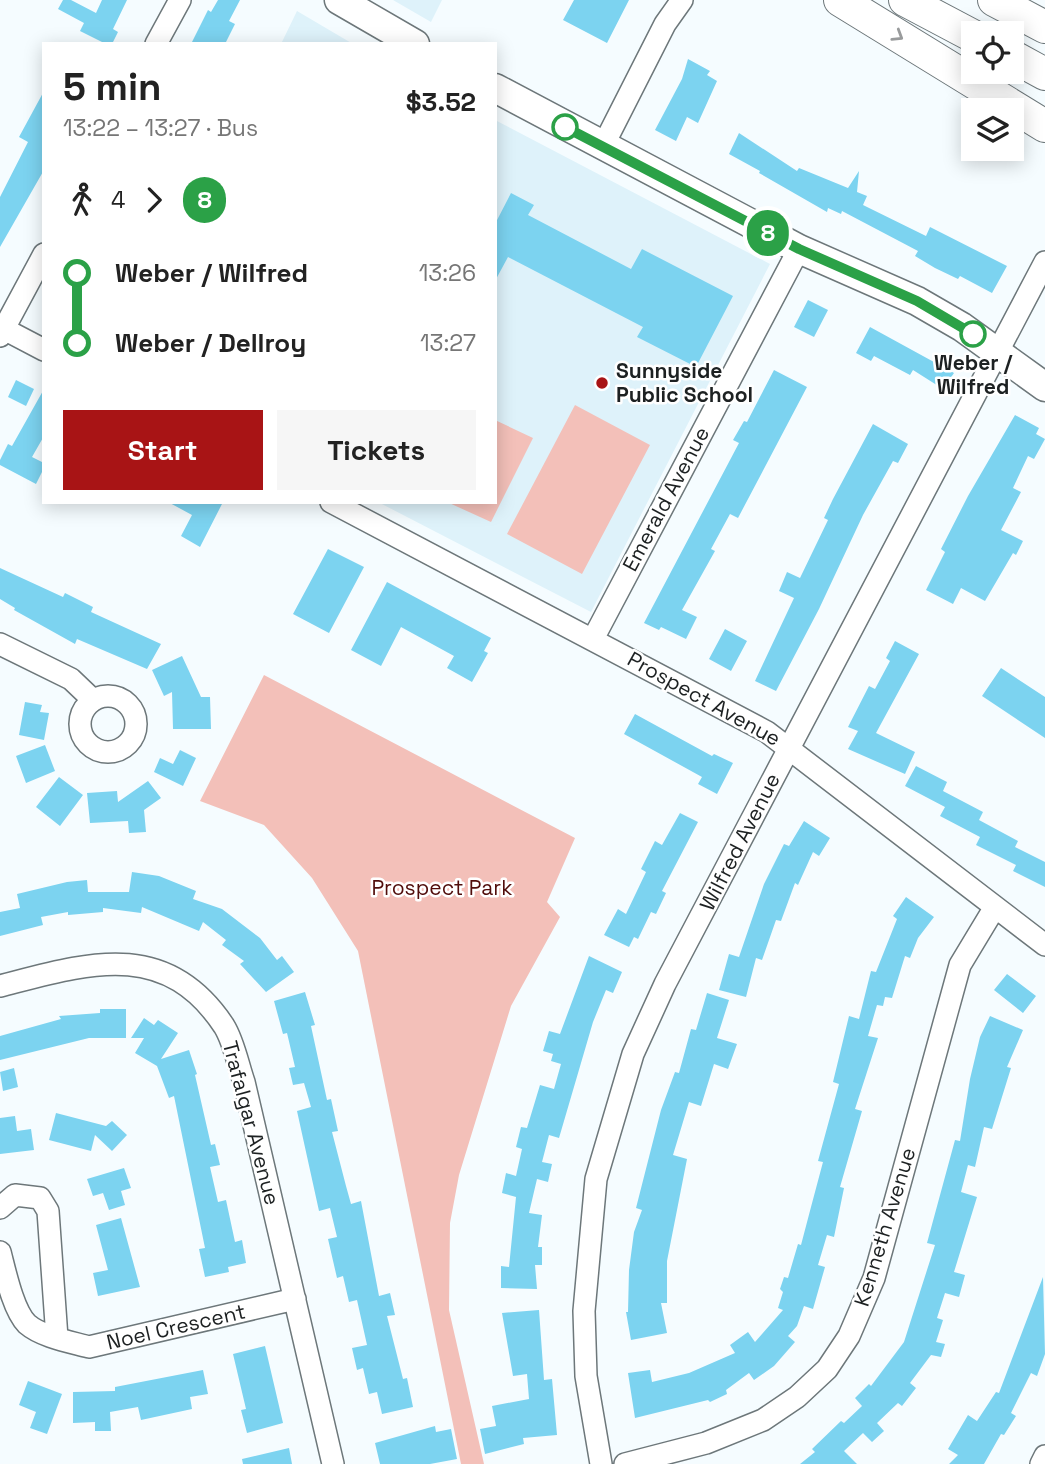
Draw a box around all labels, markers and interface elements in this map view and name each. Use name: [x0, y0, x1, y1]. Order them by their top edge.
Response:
map controls: [961, 21, 1024, 161]
button: locate: [961, 21, 1024, 84]
one-way arrow: [891, 27, 904, 40]
text: 5 min: [63, 63, 161, 111]
text: $3.52: [406, 85, 476, 119]
button: layers: [961, 98, 1024, 161]
text: 13:22 – 13:27 · Bus: [63, 113, 258, 143]
unlabelled marker: [552, 114, 578, 140]
icon: walk: [63, 181, 101, 219]
icon: forward: [135, 181, 173, 219]
text: 8: [197, 184, 212, 215]
text: 4: [111, 185, 125, 215]
line badge: 8: [745, 210, 791, 256]
text: 8: [761, 217, 775, 248]
text: Weber / Wilfred: [115, 256, 308, 290]
text: 13:26: [419, 258, 476, 288]
marker: Weber / Wilfred: [960, 321, 986, 347]
text: Weber / Dellroy: [115, 326, 306, 360]
text: 13:27: [420, 328, 476, 358]
place label: Weber / Wilfred: [934, 349, 1013, 400]
place label: Sunnyside Public School: [616, 357, 753, 408]
marker: Sunnyside Public School: [594, 375, 610, 391]
button: Start: [63, 410, 263, 490]
button: Tickets: [277, 410, 476, 490]
street label: Emerald Avenue: [616, 422, 715, 576]
street label: Prospect Avenue: [623, 645, 786, 752]
street label: Wilfred Avenue: [693, 768, 786, 915]
park label: Prospect Park: [371, 874, 513, 901]
street label: Trafalgar Avenue: [217, 1038, 286, 1208]
street label: Kenneth Avenue: [848, 1144, 921, 1309]
street label: Noel Crescent: [104, 1297, 248, 1356]

